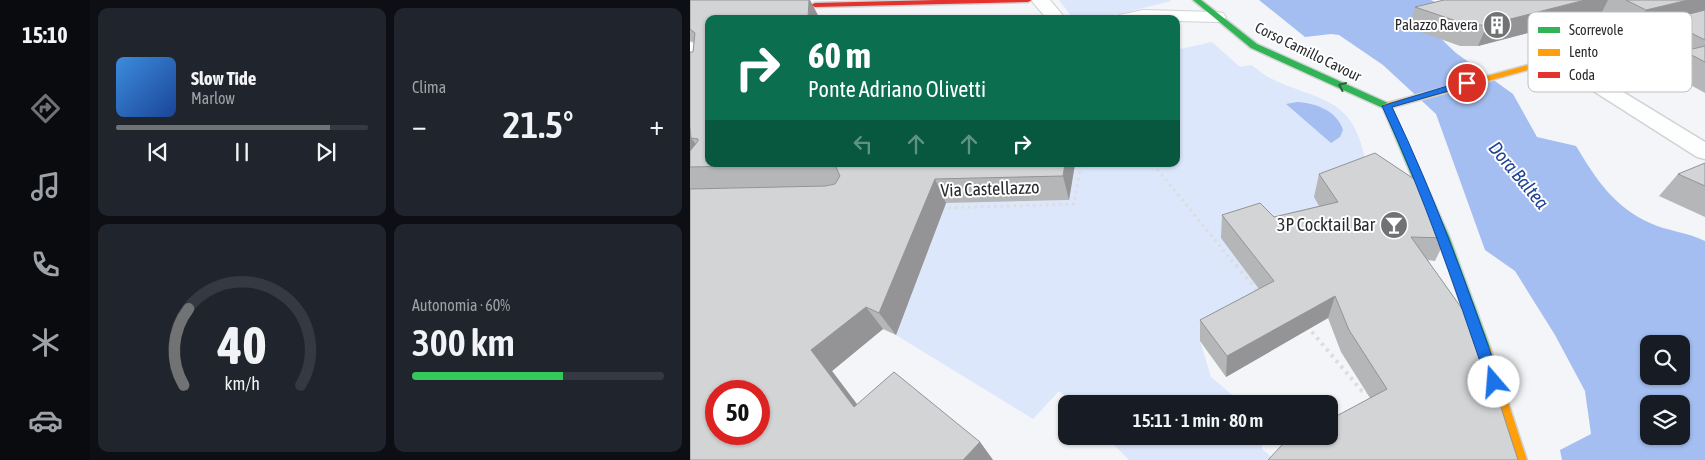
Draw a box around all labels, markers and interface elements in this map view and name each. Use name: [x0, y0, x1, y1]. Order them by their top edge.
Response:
building icon: Palazzo Ravera: [1482, 10, 1512, 40]
legend: [1528, 12, 1692, 92]
place label: Palazzo Ravera: [1395, 16, 1478, 33]
street label: Corso Camillo Cavour: [1252, 18, 1365, 85]
text: 15:10: [22, 22, 68, 48]
text: Scorrevole: [1569, 22, 1623, 38]
icon: right: [725, 35, 790, 100]
text: 60 m: [808, 35, 871, 75]
text: Lento: [1569, 44, 1598, 60]
pin: [1446, 62, 1488, 104]
text: Slow Tide: [191, 67, 256, 89]
text: Coda: [1569, 67, 1595, 83]
icon: arrive: [1453, 69, 1481, 97]
text: Ponte Adriano Olivetti: [808, 76, 986, 102]
text: Clima: [412, 78, 446, 96]
one-way arrow: [1338, 81, 1347, 92]
text: Marlow: [191, 89, 235, 107]
icon: directions: [28, 91, 63, 126]
text: 21.5°: [503, 103, 573, 146]
text: −: [412, 109, 427, 141]
text: +: [649, 109, 664, 141]
icon: left: [849, 130, 877, 158]
icon: ahead: [902, 130, 930, 158]
icon: ahead: [955, 130, 983, 158]
icon: right: [1008, 130, 1036, 158]
water label: Dora Baltea: [1484, 137, 1554, 213]
icon: previous: [144, 138, 172, 166]
icon: pause: [228, 138, 256, 166]
icon: next: [312, 138, 340, 166]
icon: music: [28, 169, 63, 204]
street label: Via Castellazzo: [940, 176, 1040, 201]
bar icon: 3P Cocktail Bar: [1379, 210, 1409, 240]
place label: 3P Cocktail Bar: [1277, 214, 1376, 235]
icon: phone: [28, 247, 63, 282]
text: Autonomia · 60%: [412, 296, 510, 314]
text: 40: [217, 315, 266, 375]
text: 300 km: [412, 321, 515, 364]
icon: climate: [28, 325, 63, 360]
map controls: [1640, 335, 1690, 445]
button: search: [1640, 335, 1690, 385]
position arrow: [1467, 355, 1519, 407]
text: km/h: [224, 373, 260, 394]
speed limit sign: 50: [705, 380, 770, 445]
button: layers: [1640, 395, 1690, 445]
icon: car: [28, 403, 63, 438]
text: 15:11 · 1 min · 80 m: [1133, 409, 1263, 431]

